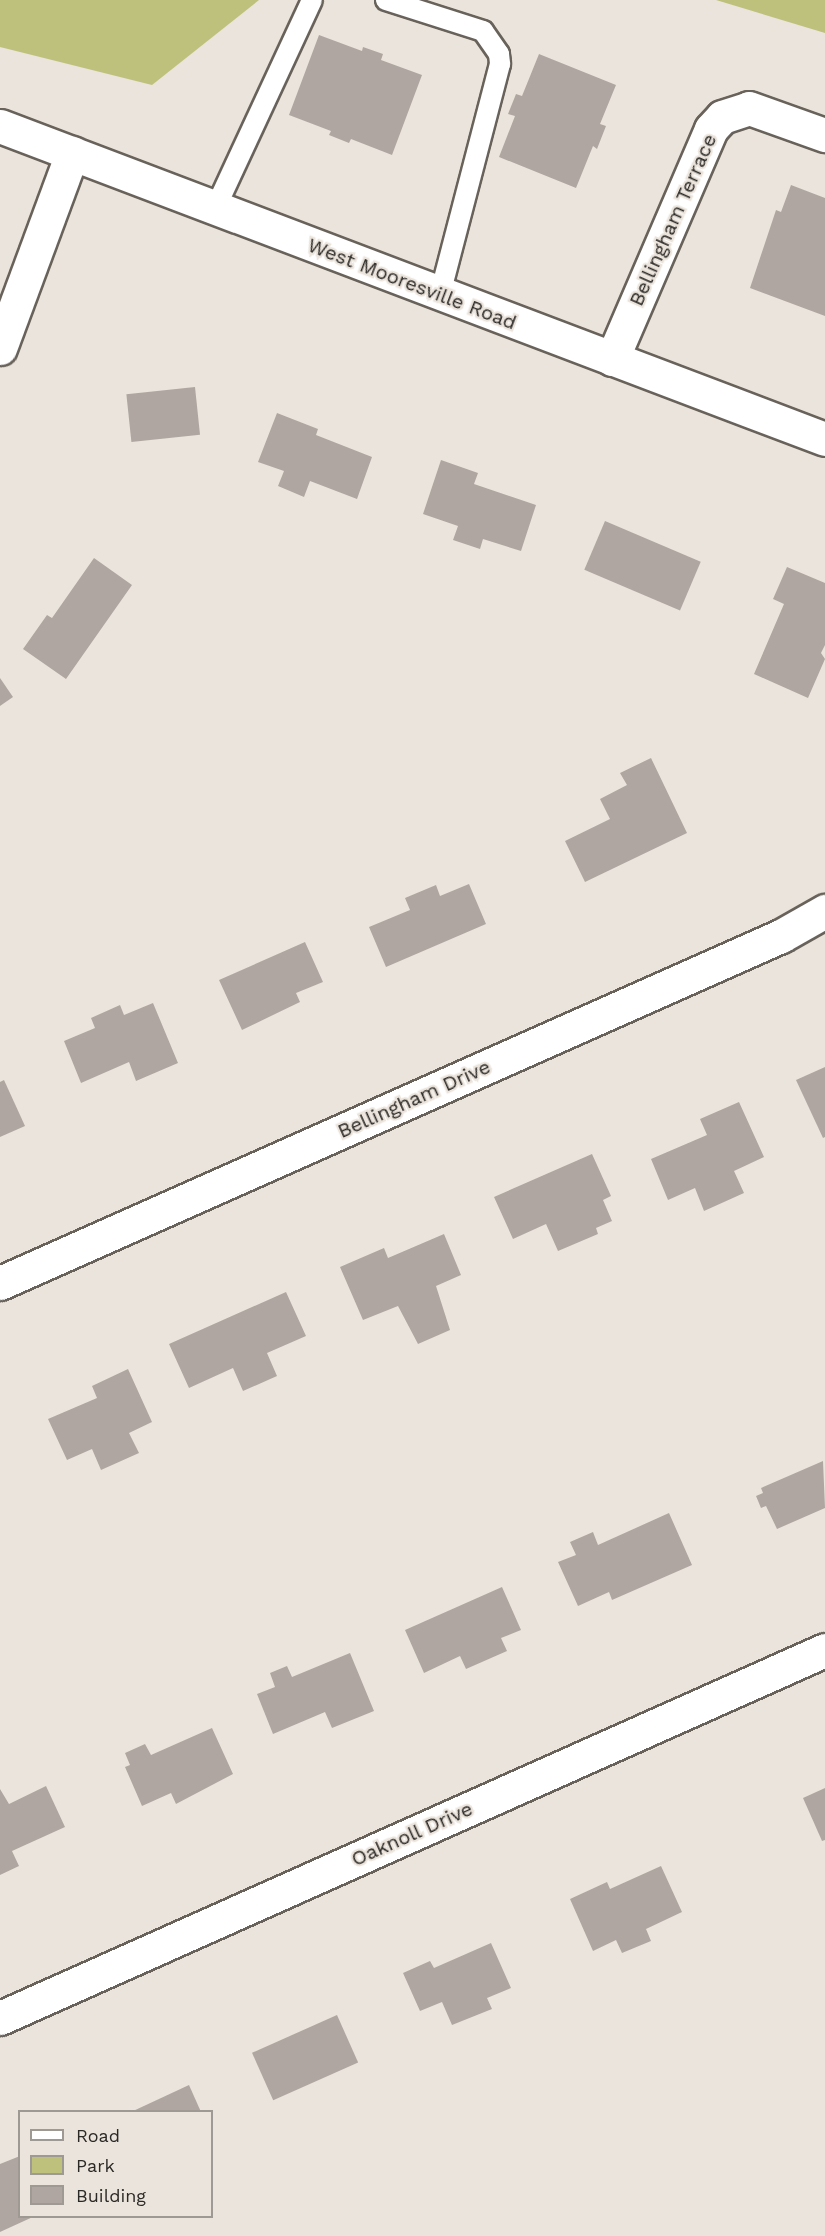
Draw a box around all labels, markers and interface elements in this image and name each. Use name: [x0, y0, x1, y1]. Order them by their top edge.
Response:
street label: Bellingham Terrace: [624, 130, 722, 310]
street label: West Mooresville Road: [304, 233, 520, 335]
street label: Bellingham Drive: [334, 1055, 494, 1143]
street label: Oaknoll Drive: [347, 1796, 477, 1872]
legend: [18, 2110, 213, 2218]
text: Road: [76, 2125, 120, 2146]
text: Park: [76, 2155, 115, 2176]
text: Building: [76, 2185, 146, 2206]

